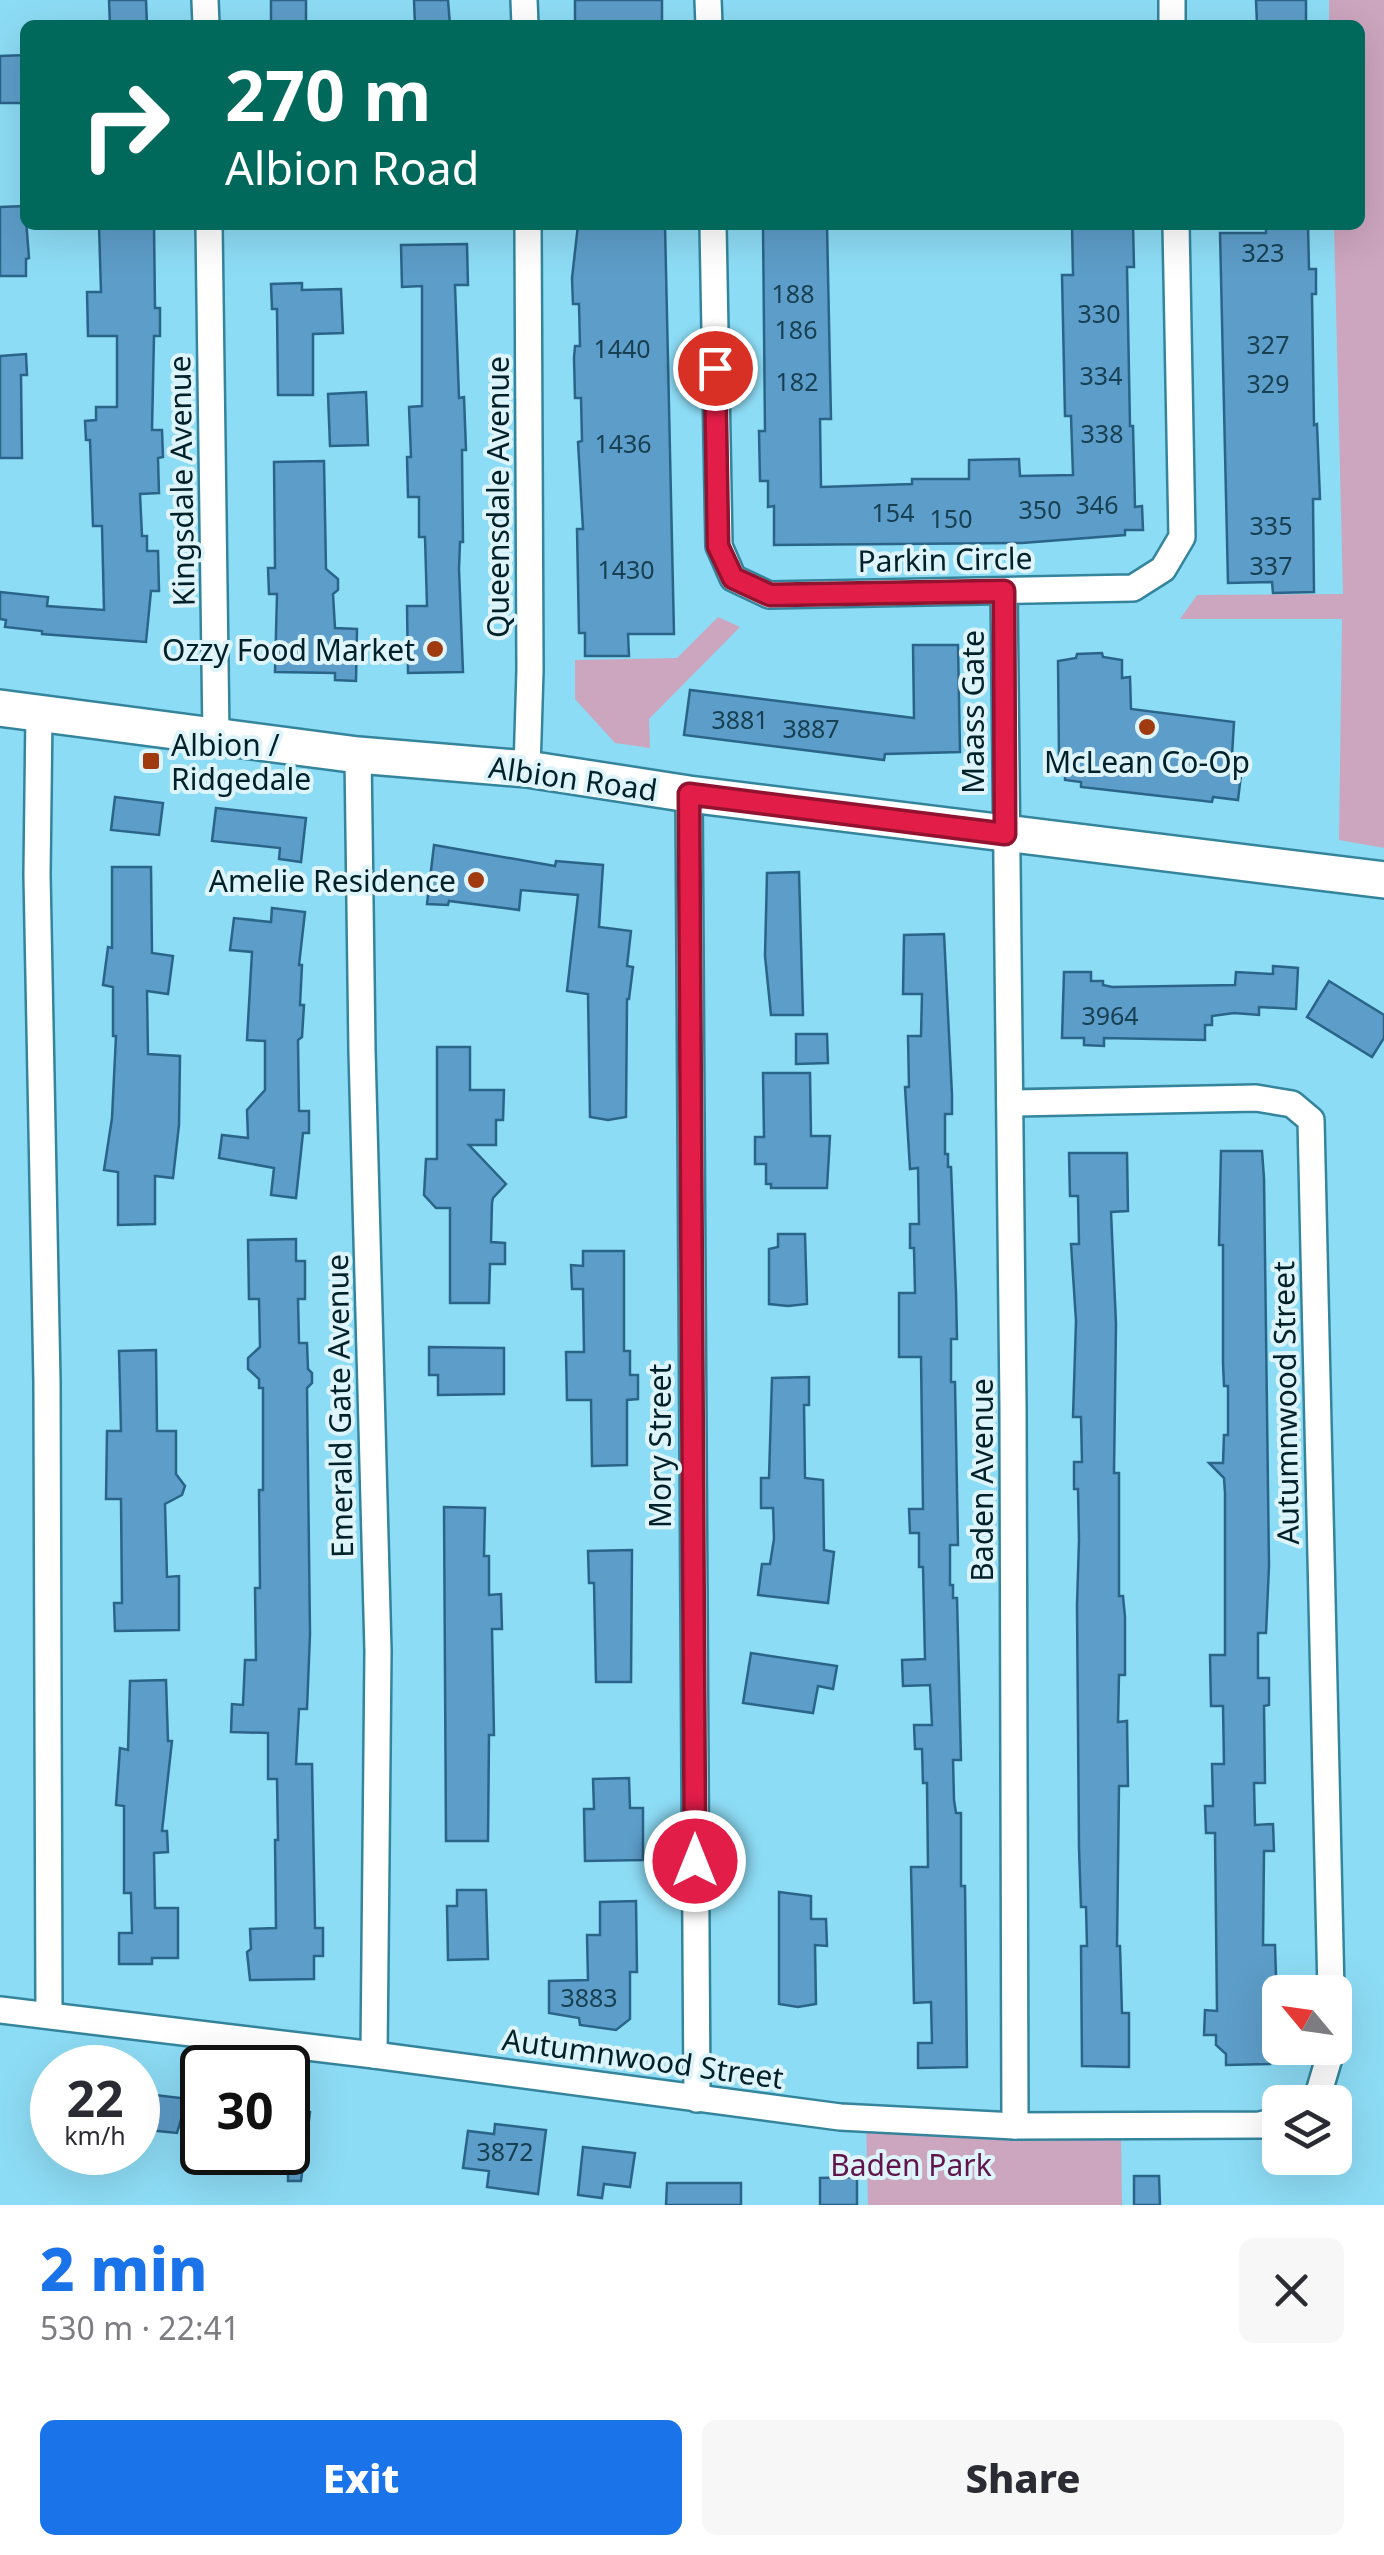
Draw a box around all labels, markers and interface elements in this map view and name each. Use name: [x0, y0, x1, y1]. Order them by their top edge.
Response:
text: 270 m: [225, 46, 432, 142]
icon: right: [60, 60, 190, 190]
text: Albion Road: [225, 137, 480, 198]
house number: 323: [1242, 235, 1284, 269]
house number: 188: [772, 276, 814, 310]
house number: 330: [1078, 296, 1120, 330]
house number: 186: [775, 312, 817, 346]
pin: [673, 326, 758, 411]
house number: 327: [1247, 327, 1289, 361]
house number: 1440: [593, 331, 651, 365]
icon: arrive: [688, 341, 743, 396]
street label: Kingsdale Avenue: [158, 355, 204, 607]
street label: Queensdale Avenue: [477, 356, 518, 638]
house number: 334: [1080, 358, 1122, 392]
house number: 182: [776, 364, 818, 398]
house number: 329: [1247, 366, 1289, 400]
house number: 338: [1081, 416, 1123, 450]
house number: 1436: [594, 426, 652, 460]
house number: 346: [1076, 487, 1118, 521]
house number: 350: [1019, 492, 1061, 526]
house number: 154: [872, 495, 914, 529]
house number: 150: [930, 501, 972, 535]
house number: 335: [1250, 508, 1292, 542]
street label: Parkin Circle: [857, 537, 1033, 581]
house number: 337: [1250, 548, 1292, 582]
house number: 1430: [597, 552, 655, 586]
place label: Ozzy Food Market: [162, 629, 415, 670]
street label: Maass Gate: [952, 630, 993, 794]
marker: Ozzy Food Market: [424, 638, 446, 660]
house number: 3881: [711, 702, 769, 736]
house number: 3887: [782, 711, 840, 745]
marker: McLean Co-Op: [1136, 716, 1158, 738]
place label: Albion / Ridgedale: [171, 724, 311, 799]
place label: McLean Co-Op: [1044, 741, 1250, 782]
street label: Albion Road: [486, 746, 660, 810]
marker: Albion / Ridgedale: [140, 750, 162, 772]
place label: Amelie Residence: [209, 860, 456, 901]
marker: Amelie Residence: [465, 869, 487, 891]
house number: 3964: [1081, 998, 1139, 1032]
street label: Emerald Gate Avenue: [316, 1254, 362, 1558]
street label: Autumnwood Street: [1262, 1261, 1308, 1545]
street label: Mory Street: [639, 1364, 680, 1528]
street label: Baden Avenue: [961, 1378, 1002, 1582]
position arrow: [643, 1809, 747, 1913]
north arrow: [1262, 1975, 1352, 2065]
map controls: [1262, 1975, 1352, 2175]
house number: 3883: [560, 1980, 618, 2014]
street label: Autumnwood Street: [500, 2018, 786, 2098]
speed limit sign: 30: [180, 2045, 310, 2175]
text: 22: [66, 2064, 124, 2132]
button: layers: [1262, 2085, 1352, 2175]
text: km/h: [64, 2118, 126, 2152]
house number: 3872: [476, 2134, 534, 2168]
park label: Baden Park: [830, 2144, 992, 2185]
text: 2 min: [40, 2227, 208, 2309]
button: close: [1239, 2238, 1344, 2343]
text: 530 m · 22:41: [40, 2306, 240, 2349]
button: Exit: [40, 2420, 682, 2535]
button: Share: [702, 2420, 1344, 2535]

